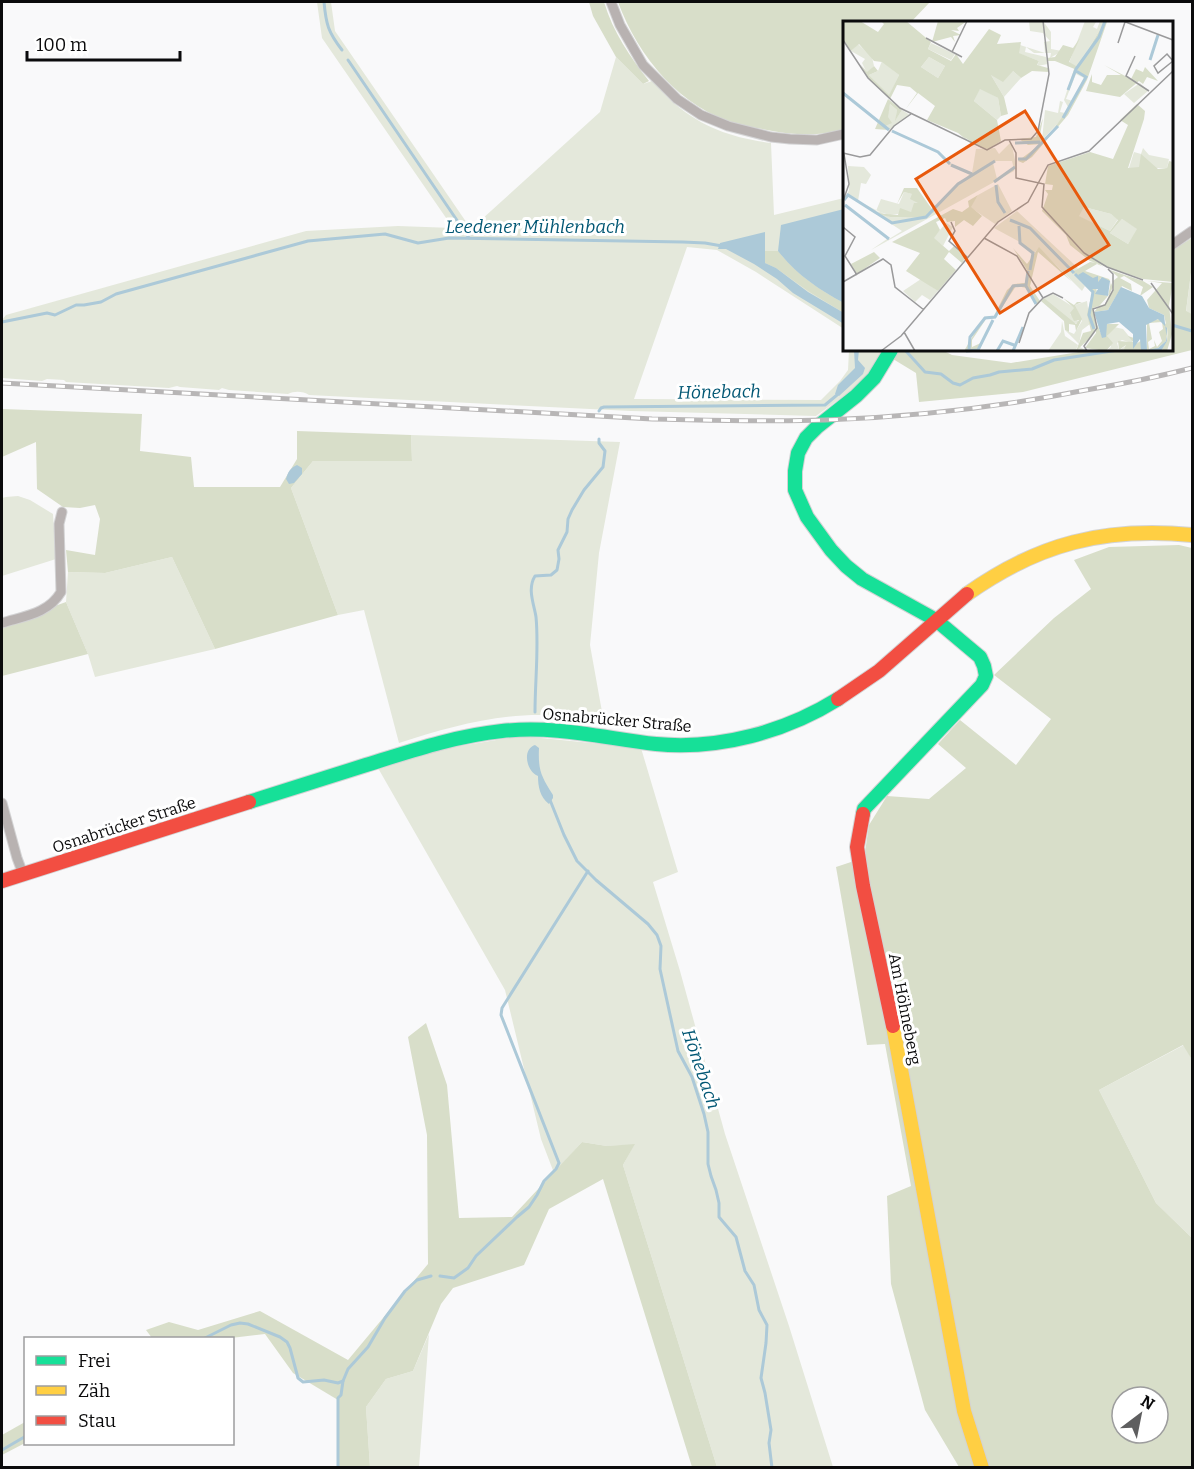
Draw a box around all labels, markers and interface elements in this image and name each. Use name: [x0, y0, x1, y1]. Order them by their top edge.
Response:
inset map: [843, 21, 1173, 351]
scale bar: [27, 24, 180, 62]
text: 100 m: [36, 34, 87, 56]
water label: Leedener Mühlenbach: [445, 216, 625, 238]
water label: Hönebach: [677, 380, 761, 404]
street label: Osnabrücker Straße: [542, 704, 692, 736]
street label: Osnabrücker Straße: [50, 793, 198, 857]
street label: Am Höhneberg: [885, 951, 925, 1067]
water label: Hönebach: [677, 1026, 725, 1112]
legend: [24, 1337, 234, 1445]
text: Frei: [78, 1350, 111, 1372]
text: Zäh: [78, 1380, 110, 1402]
north arrow: [1110, 1385, 1170, 1445]
text: N: [1137, 1391, 1158, 1414]
text: Stau: [78, 1410, 116, 1432]

